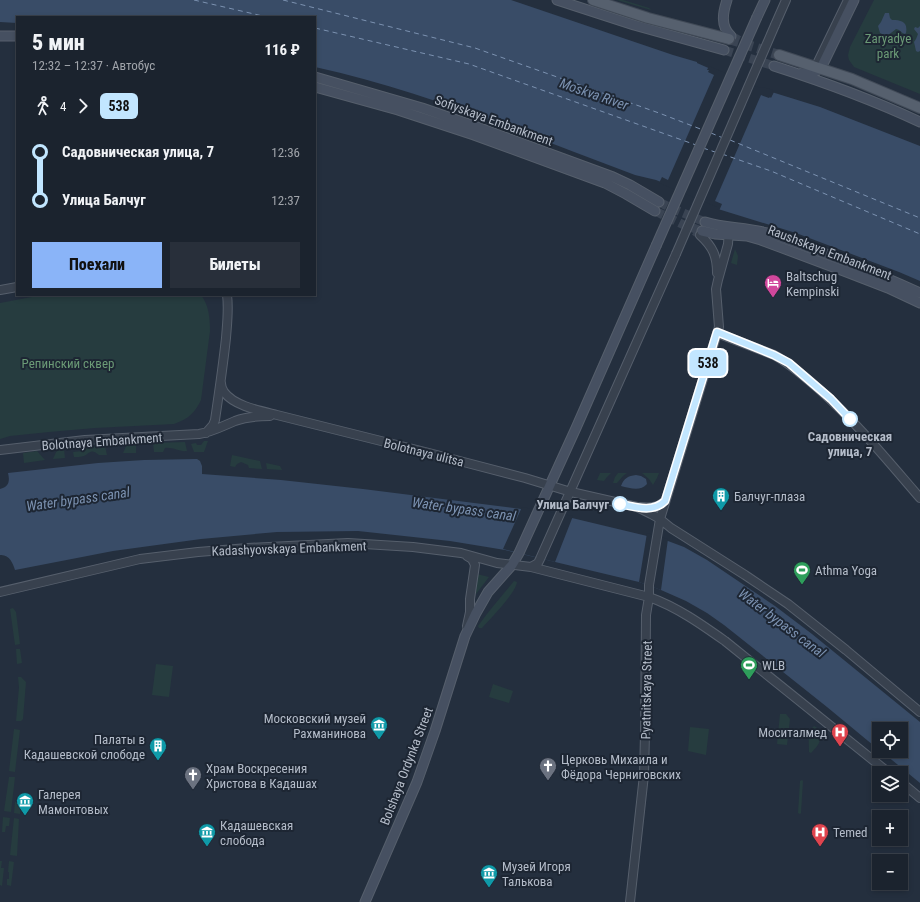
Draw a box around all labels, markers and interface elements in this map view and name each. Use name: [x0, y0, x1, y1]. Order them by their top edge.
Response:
text: 5 мин: [32, 30, 85, 55]
park label: Zaryadye park: [865, 31, 911, 61]
text: 116 ₽: [264, 41, 300, 59]
text: 12:32 – 12:37 · Автобус: [32, 58, 155, 73]
water label: Moskva River: [558, 75, 631, 113]
street label: Sofiyskaya Embankment: [433, 92, 555, 149]
icon: walk: [32, 95, 54, 117]
icon: forward: [72, 95, 94, 117]
text: 538: [108, 98, 130, 114]
text: 4: [60, 99, 66, 114]
text: Садовническая улица, 7: [62, 143, 214, 161]
text: 12:36: [271, 145, 300, 160]
text: Улица Балчуг: [62, 191, 146, 209]
text: 12:37: [271, 193, 300, 208]
street label: Raushskaya Embankment: [766, 222, 894, 283]
button: Поехали: [32, 242, 162, 288]
button: Билеты: [170, 242, 300, 288]
place label: Baltschug Kempinski: [786, 269, 839, 299]
hotel icon: Baltschug Kempinski: [763, 273, 783, 298]
line badge: 538: [685, 350, 731, 376]
text: 538: [697, 355, 719, 371]
park label: Репинский сквер: [22, 356, 114, 371]
marker: Садовническая улица, 7: [842, 411, 858, 427]
place label: Садовническая улица, 7: [808, 429, 892, 459]
street label: Bolotnaya Embankment: [41, 430, 163, 453]
street label: Bolotnaya ulitsa: [382, 435, 466, 470]
water label: Water bypass canal: [25, 484, 132, 514]
building icon: Балчуг-плаза: [711, 486, 731, 511]
place label: Балчуг-плаза: [734, 489, 805, 504]
water label: Water bypass canal: [411, 494, 518, 524]
marker: Улица Балчуг: [612, 496, 628, 512]
place label: Улица Балчуг: [536, 497, 609, 512]
street label: Kadashyovskaya Embankment: [211, 538, 367, 559]
sports icon: Athma Yoga: [792, 560, 812, 585]
place label: Athma Yoga: [815, 563, 877, 578]
water label: Water bypass canal: [736, 585, 829, 661]
street label: Pyatnitskaya Street: [638, 640, 655, 739]
sports icon: WLB: [739, 655, 759, 680]
place label: WLB: [762, 658, 785, 673]
street label: Bolshaya Ordynka Street: [377, 705, 436, 827]
place label: Московский музей Рахманинова: [264, 711, 366, 741]
museum icon: Московский музей Рахманинова: [369, 715, 389, 740]
hospital icon: Моситалмед: [830, 722, 850, 747]
map controls: [872, 722, 908, 890]
button: locate: [872, 722, 908, 758]
place label: Моситалмед: [758, 725, 827, 740]
place label: Палаты в Кадашевской слободе: [24, 732, 145, 762]
building icon: Палаты в Кадашевской слободе: [148, 736, 168, 761]
place label: Церковь Михаила и Фёдора Черниговских: [561, 752, 681, 782]
church icon: Церковь Михаила и Фёдора Черниговских: [538, 756, 558, 781]
place label: Храм Воскресения Христова в Кадашах: [206, 761, 317, 791]
church icon: Храм Воскресения Христова в Кадашах: [183, 765, 203, 790]
button: layers: [872, 766, 908, 802]
place label: Галерея Мамонтовых: [38, 787, 109, 817]
museum icon: Галерея Мамонтовых: [15, 791, 35, 816]
button: +: [872, 810, 908, 846]
place label: Кадашевская слобода: [220, 818, 293, 848]
museum icon: Кадашевская слобода: [197, 822, 217, 847]
hospital icon: Temed: [810, 822, 830, 847]
place label: Temed: [833, 825, 868, 840]
button: −: [872, 854, 908, 890]
place label: Музей Игоря Талькова: [502, 859, 571, 889]
museum icon: Музей Игоря Талькова: [479, 863, 499, 888]

